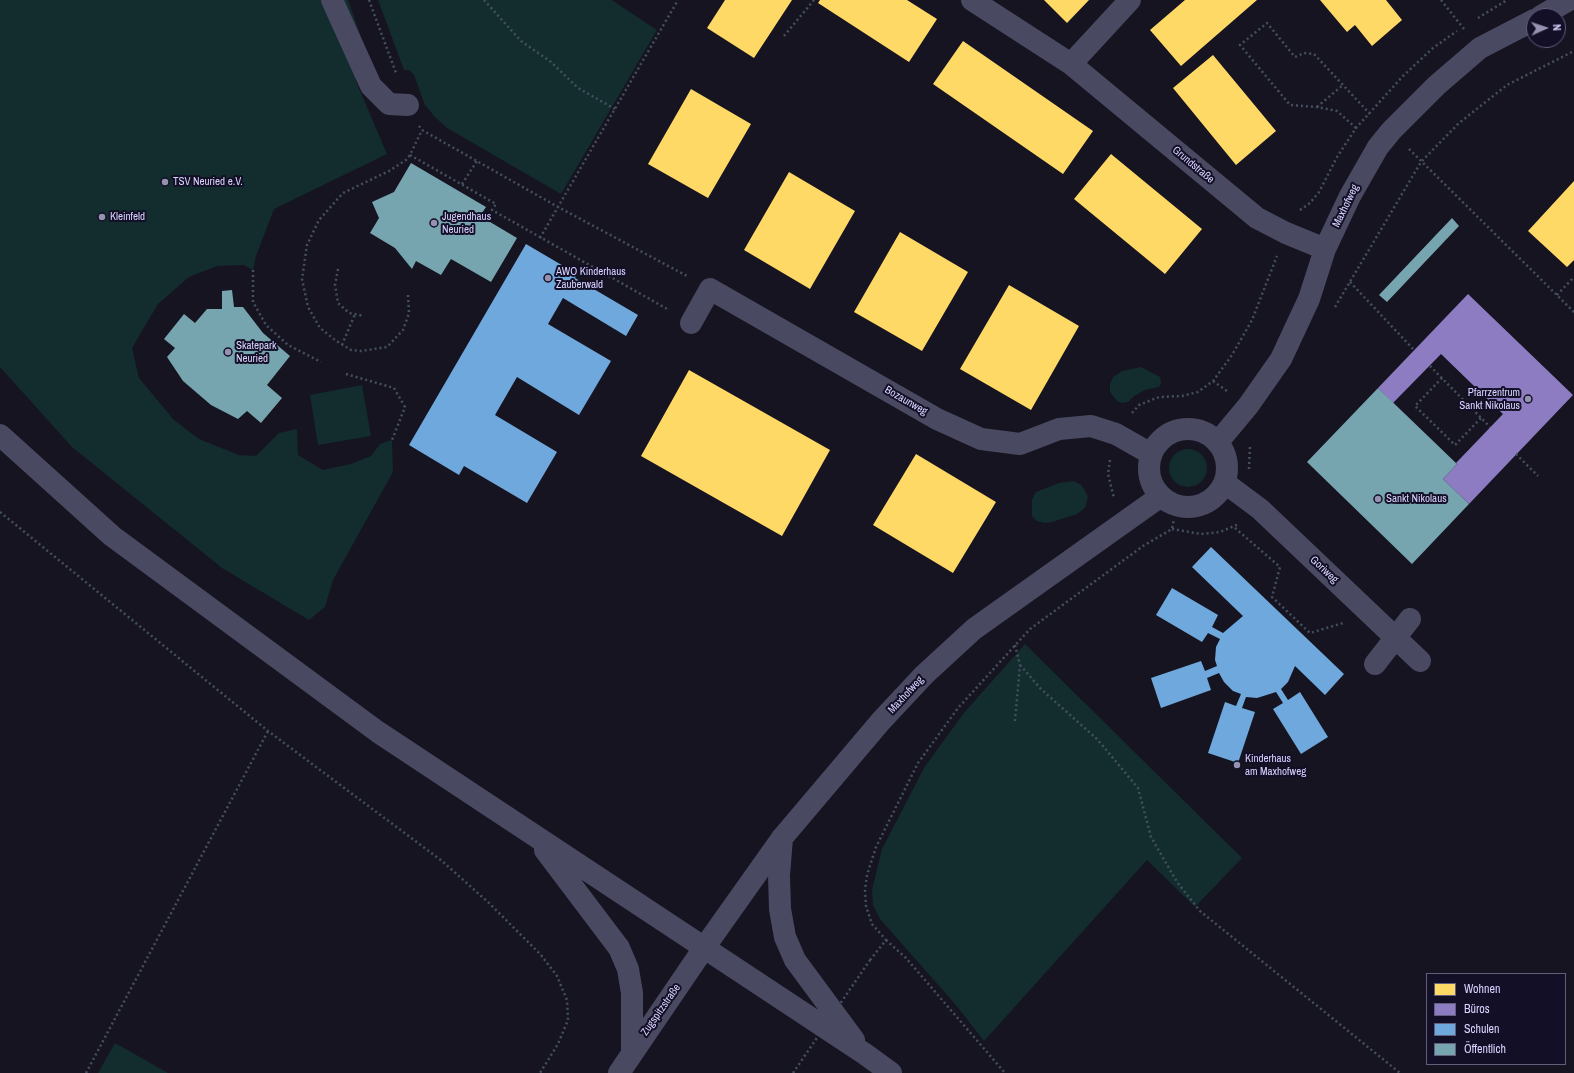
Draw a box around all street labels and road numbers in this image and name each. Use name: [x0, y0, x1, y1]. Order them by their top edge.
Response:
street label: Grundstraße: [1169, 144, 1217, 186]
street label: Maxhofweg: [1330, 182, 1362, 230]
street label: Bozaunweg: [882, 384, 930, 418]
street label: Goriweg: [1307, 554, 1341, 586]
street label: Maxhofweg: [885, 674, 927, 716]
street label: Zugspitzstraße: [638, 982, 684, 1038]

